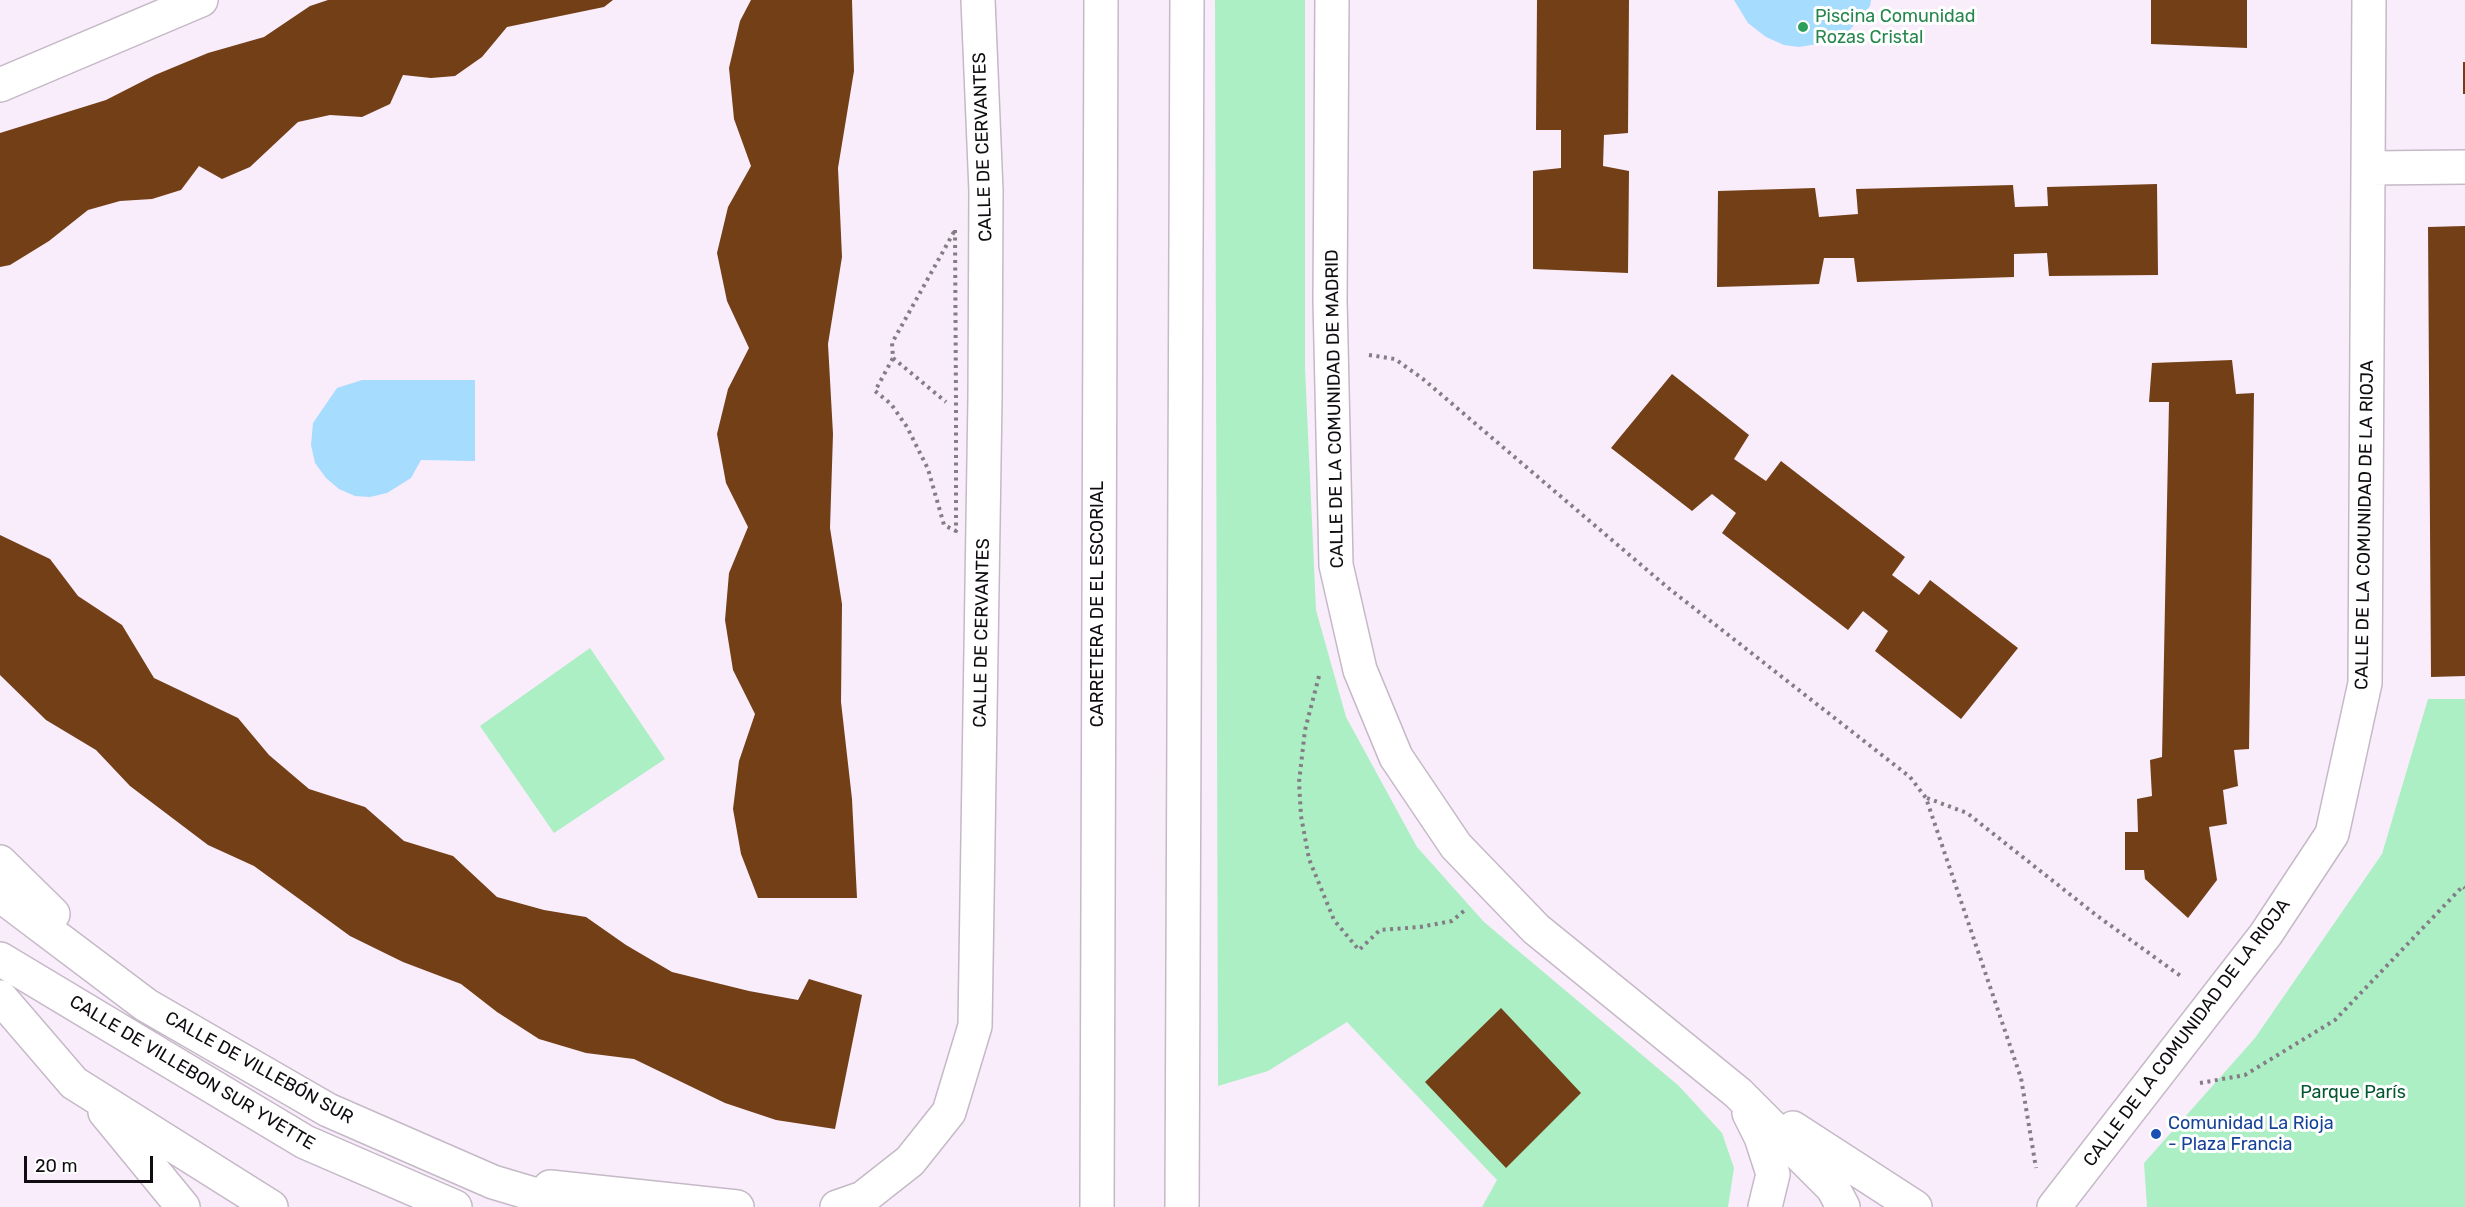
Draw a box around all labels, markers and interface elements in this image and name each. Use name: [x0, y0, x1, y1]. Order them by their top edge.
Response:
place label: Piscina Comunidad Rozas Cristal: [1815, 6, 1975, 48]
marker: Piscina Comunidad Rozas Cristal: [1796, 20, 1810, 34]
street label: CALLE DE CERVANTES: [969, 52, 997, 242]
street label: CALLE DE LA COMUNIDAD DE MADRID: [1321, 249, 1349, 569]
street label: CALLE DE LA COMUNIDAD DE LA RIOJA: [2351, 360, 2379, 690]
street label: CARRETERA DE EL ESCORIAL: [1087, 481, 1109, 727]
street label: CALLE DE CERVANTES: [970, 538, 994, 728]
street label: CALLE DE LA COMUNIDAD DE LA RIOJA: [2079, 895, 2295, 1171]
street label: CALLE DE VILLEBON SUR YVETTE: [65, 991, 319, 1155]
street label: CALLE DE VILLEBÓN SUR: [161, 1007, 357, 1129]
park label: Parque París: [2300, 1082, 2406, 1104]
place label: Comunidad La Rioja - Plaza Francia: [2168, 1113, 2334, 1156]
marker: Comunidad La Rioja - Plaza Francia: [2149, 1127, 2163, 1141]
scale bar: [27, 1144, 156, 1182]
text: 20 m: [35, 1155, 77, 1177]

